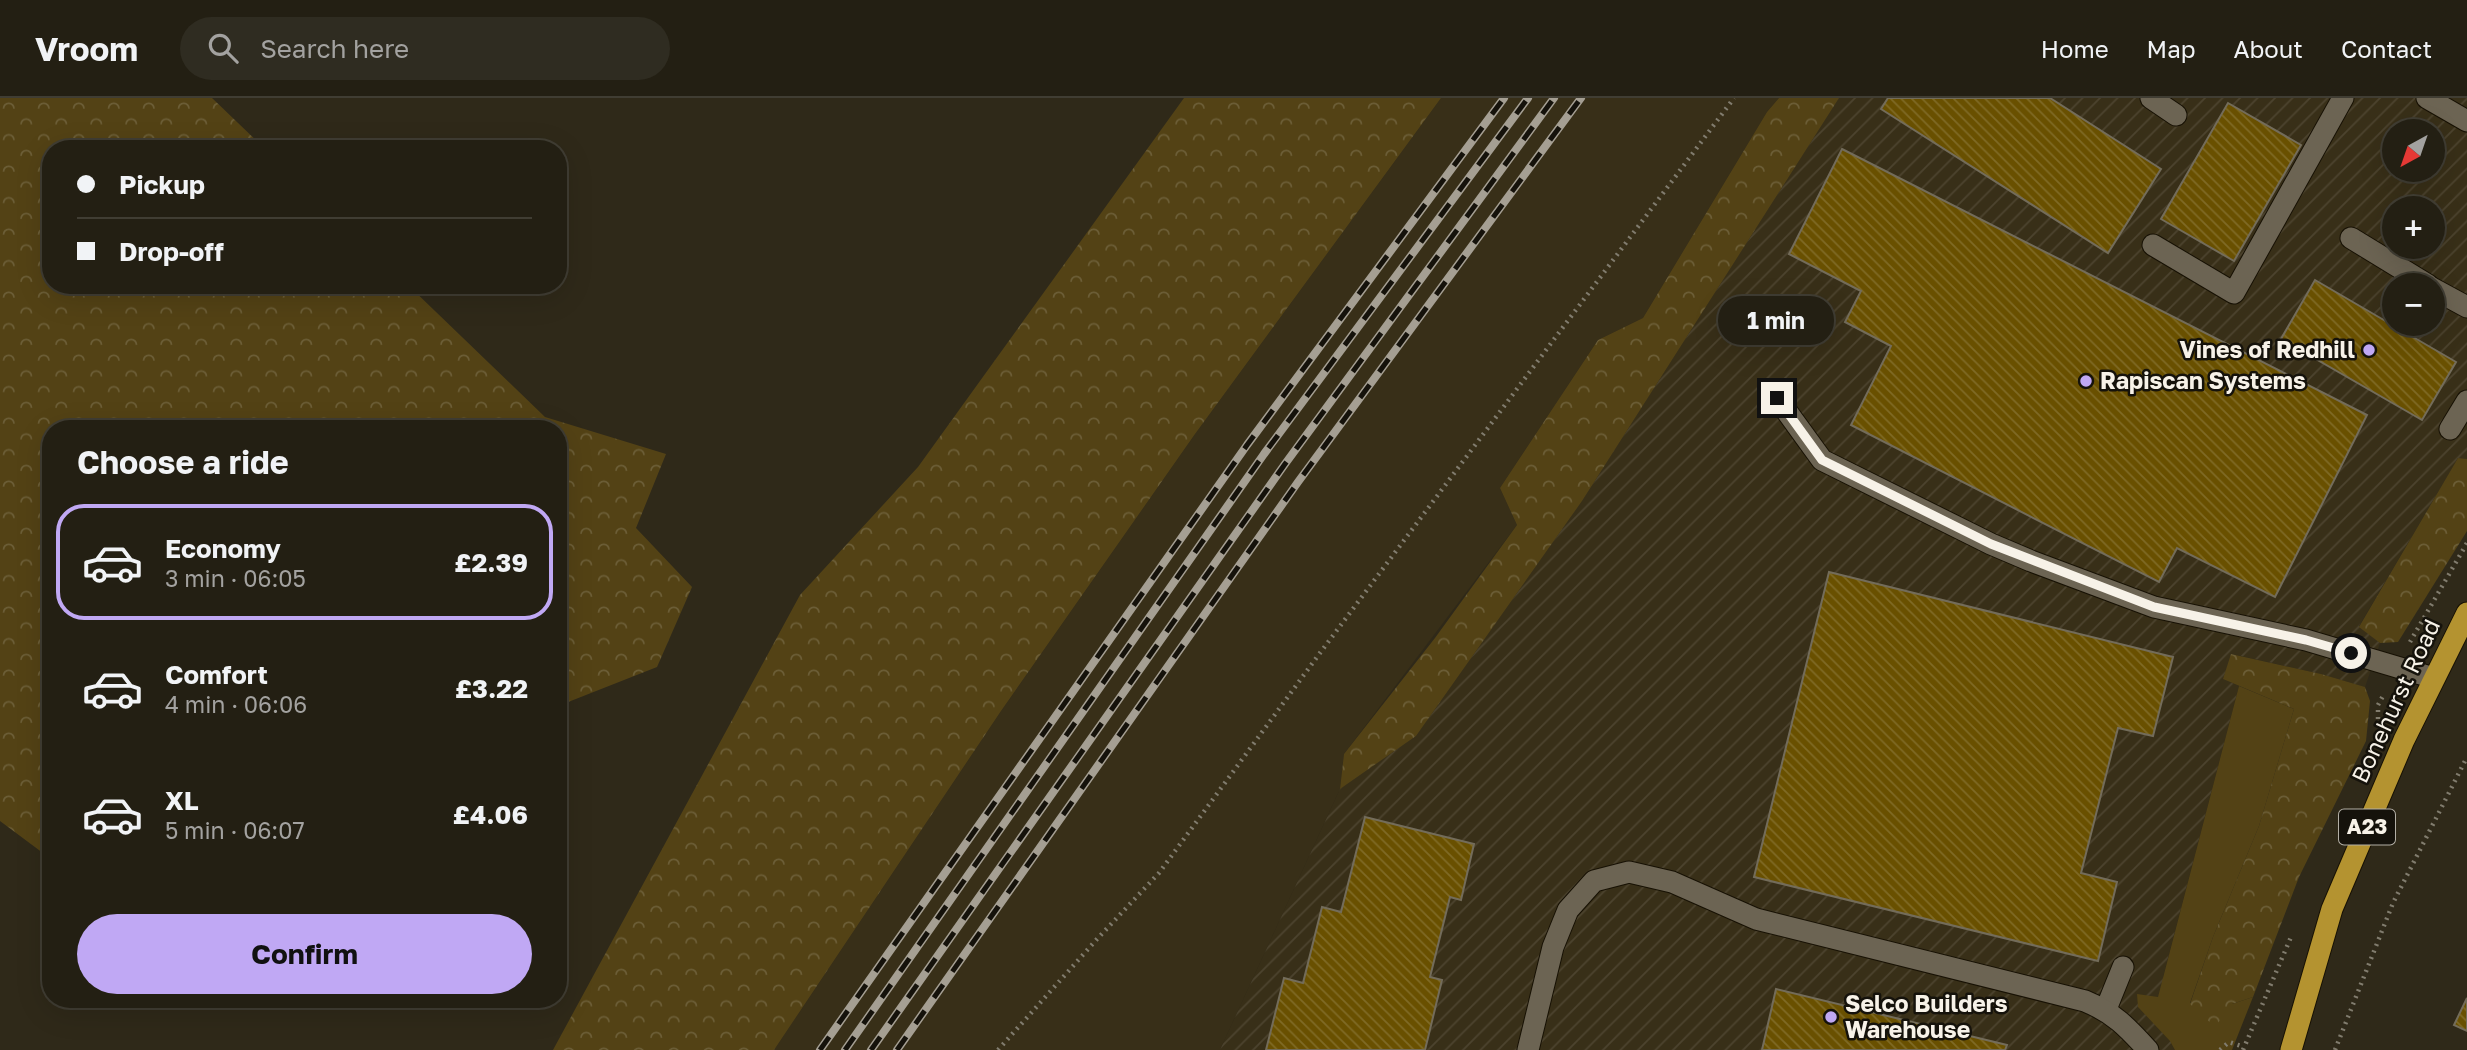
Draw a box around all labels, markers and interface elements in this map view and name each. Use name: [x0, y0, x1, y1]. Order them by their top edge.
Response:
search box: [180, 17, 670, 80]
text: Vroom: [35, 29, 138, 68]
icon: search: [204, 29, 242, 67]
text: Search here: [260, 33, 409, 64]
text: Home: [2041, 34, 2109, 63]
text: Map: [2147, 34, 2196, 63]
text: About: [2234, 34, 2303, 63]
text: Contact: [2341, 34, 2432, 63]
north arrow: [2382, 119, 2445, 182]
map controls: [2382, 119, 2445, 336]
text: Pickup: [119, 169, 205, 200]
button: +: [2382, 196, 2445, 259]
text: Drop-off: [119, 236, 224, 267]
button: −: [2382, 273, 2445, 336]
callout: 1 min: [1719, 296, 1835, 345]
text: 1 min: [1747, 306, 1805, 334]
place label: Vines of Redhill: [2179, 335, 2355, 363]
marker: Vines of Redhill: [2361, 342, 2377, 358]
place label: Rapiscan Systems: [2100, 366, 2306, 394]
marker: Rapiscan Systems: [2078, 373, 2094, 389]
route end: [1761, 382, 1793, 414]
text: Choose a ride: [77, 443, 289, 481]
icon: car: [81, 531, 144, 594]
text: Economy: [165, 533, 281, 564]
text: £2.39: [454, 547, 528, 578]
text: 3 min · 06:05: [165, 564, 306, 592]
street label: Bonehurst Road: [2345, 614, 2445, 787]
route start: [2335, 637, 2367, 669]
icon: car: [81, 657, 144, 720]
text: Comfort: [165, 659, 268, 690]
text: £3.22: [455, 673, 528, 704]
text: 4 min · 06:06: [165, 690, 307, 718]
icon: car: [81, 783, 144, 846]
text: XL: [165, 785, 199, 816]
text: £4.06: [453, 799, 528, 830]
road number: A23: [2339, 810, 2395, 844]
text: 5 min · 06:07: [165, 816, 305, 844]
button: Confirm: [77, 914, 532, 994]
place label: Selco Builders Warehouse: [1845, 989, 2008, 1043]
marker: Selco Builders Warehouse: [1823, 1009, 1839, 1025]

